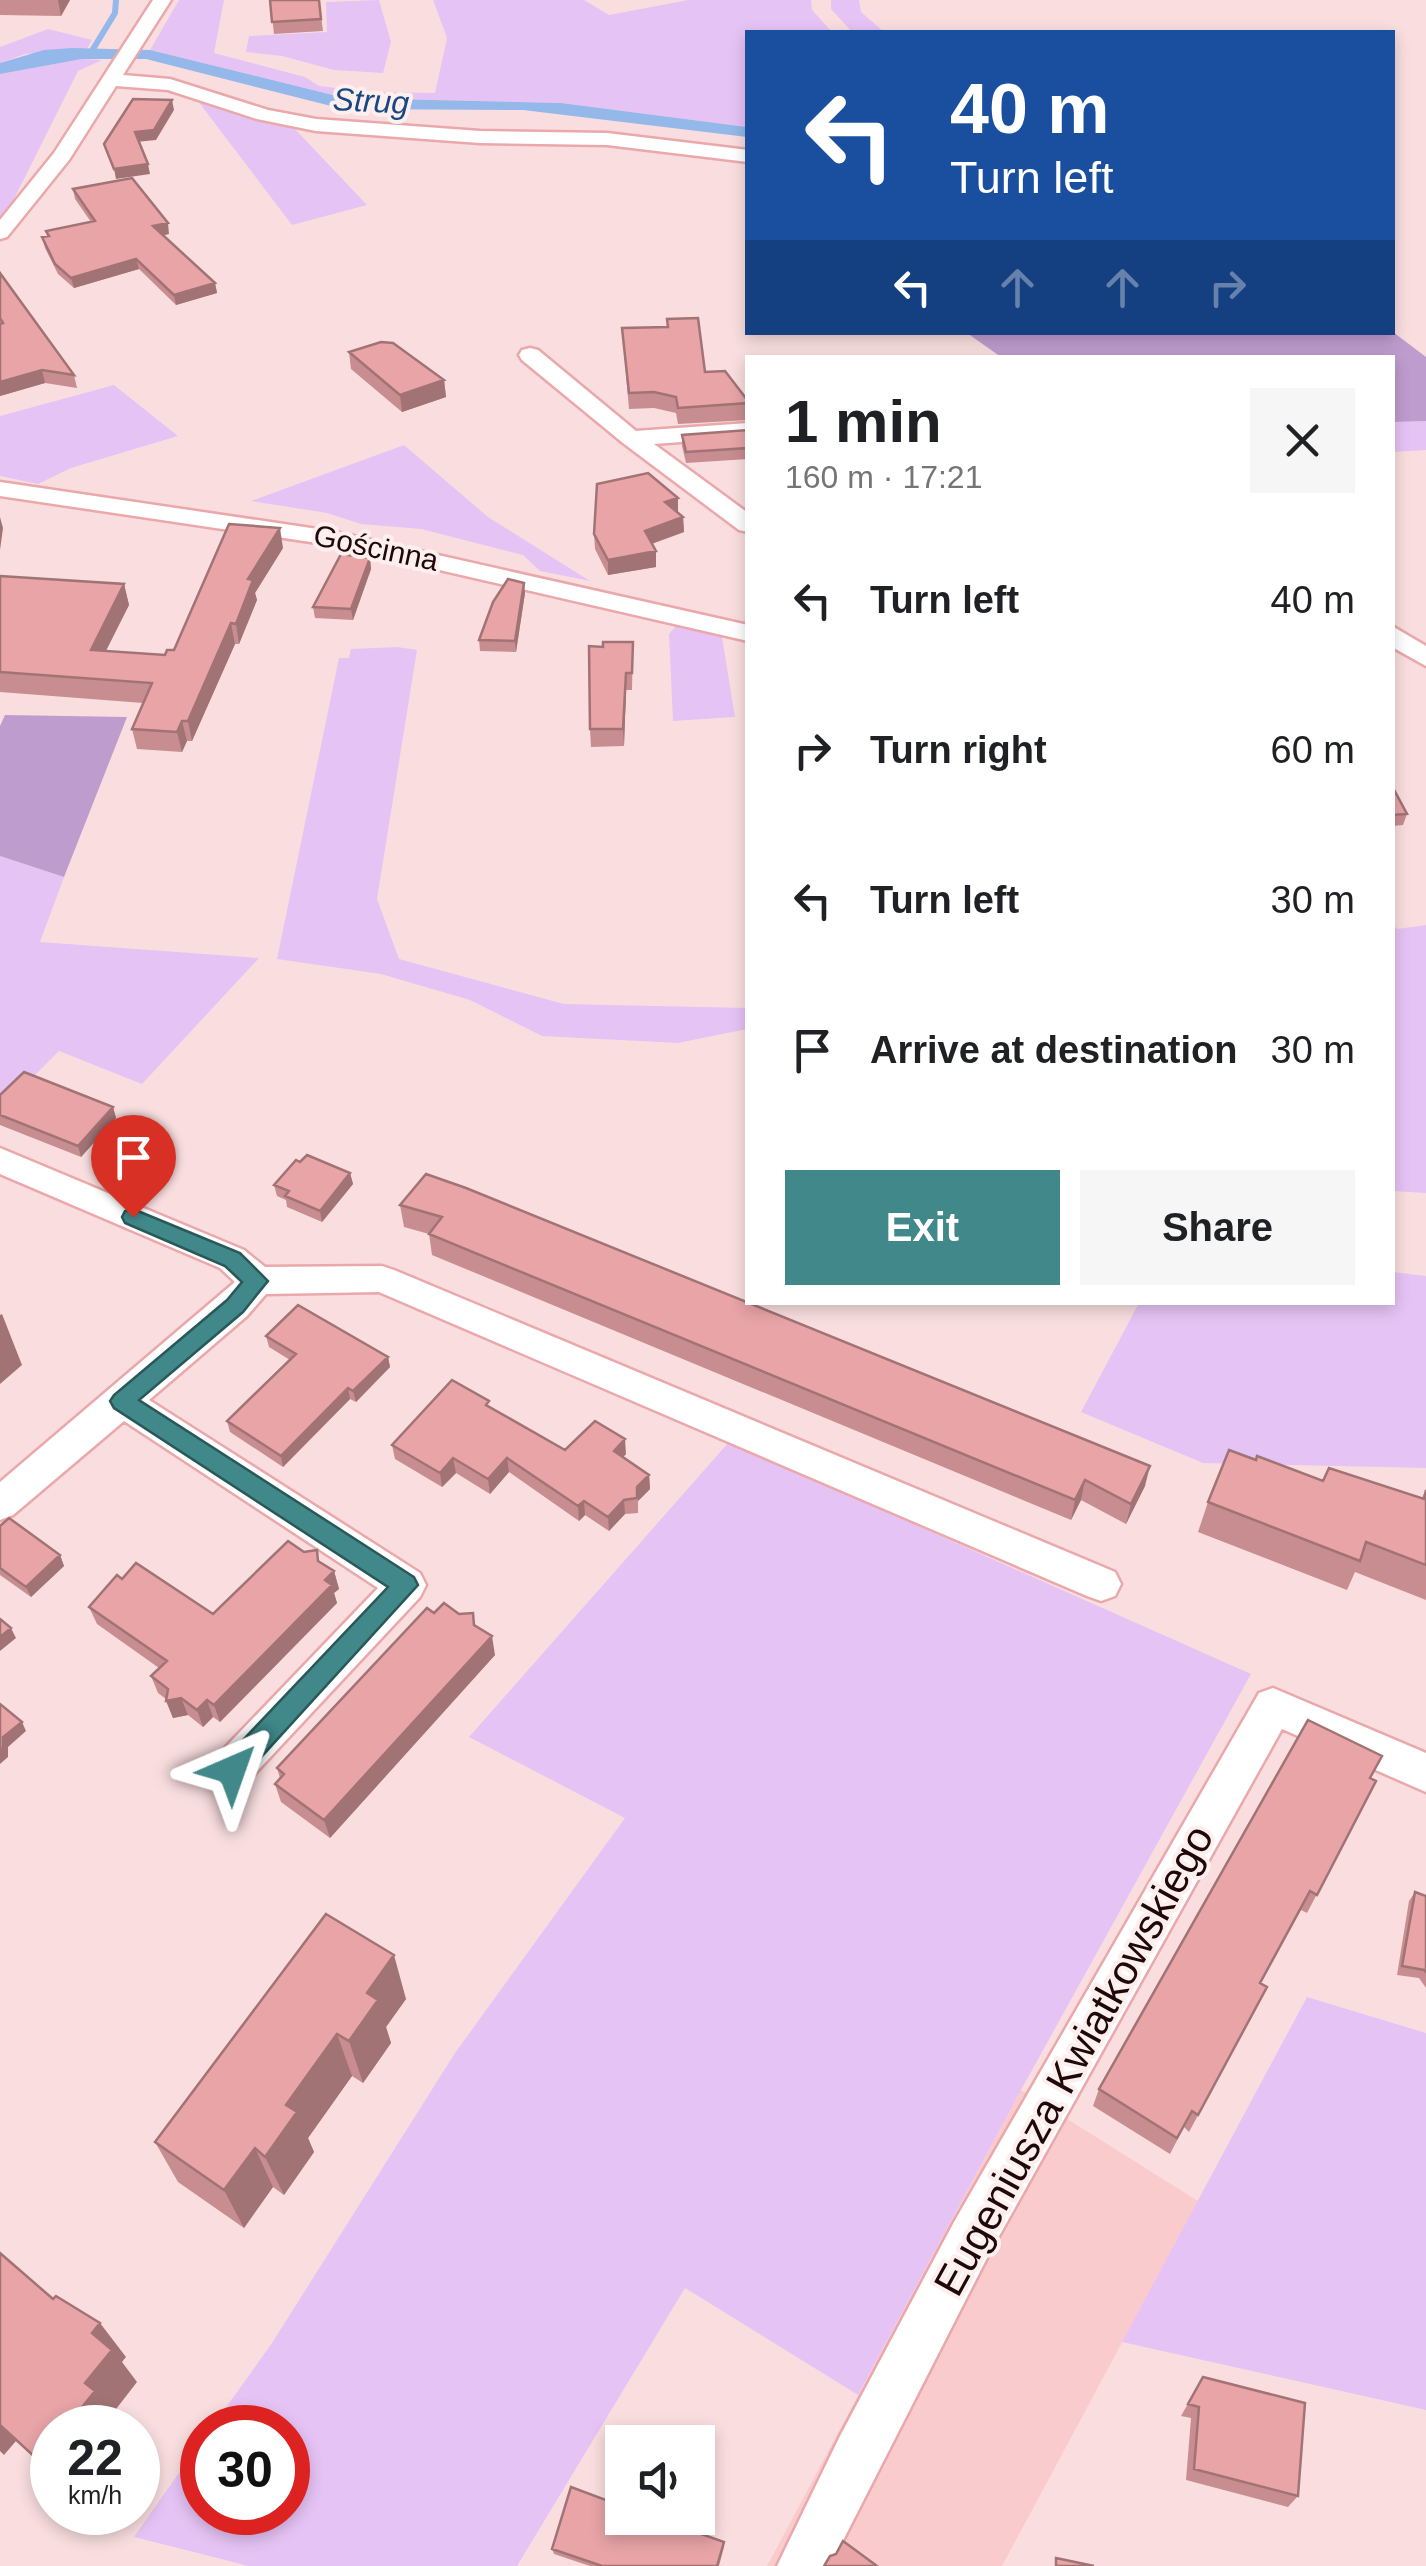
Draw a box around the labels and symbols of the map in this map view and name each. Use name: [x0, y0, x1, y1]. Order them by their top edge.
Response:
water label: Strug: [332, 81, 410, 121]
street label: Gościnna: [311, 518, 442, 577]
pin: [91, 1115, 176, 1218]
position arrow: [180, 1718, 284, 1822]
street label: Eugeniusza Kwiatkowskiego: [924, 1817, 1222, 2303]
speed limit sign: 30: [180, 2405, 310, 2535]

